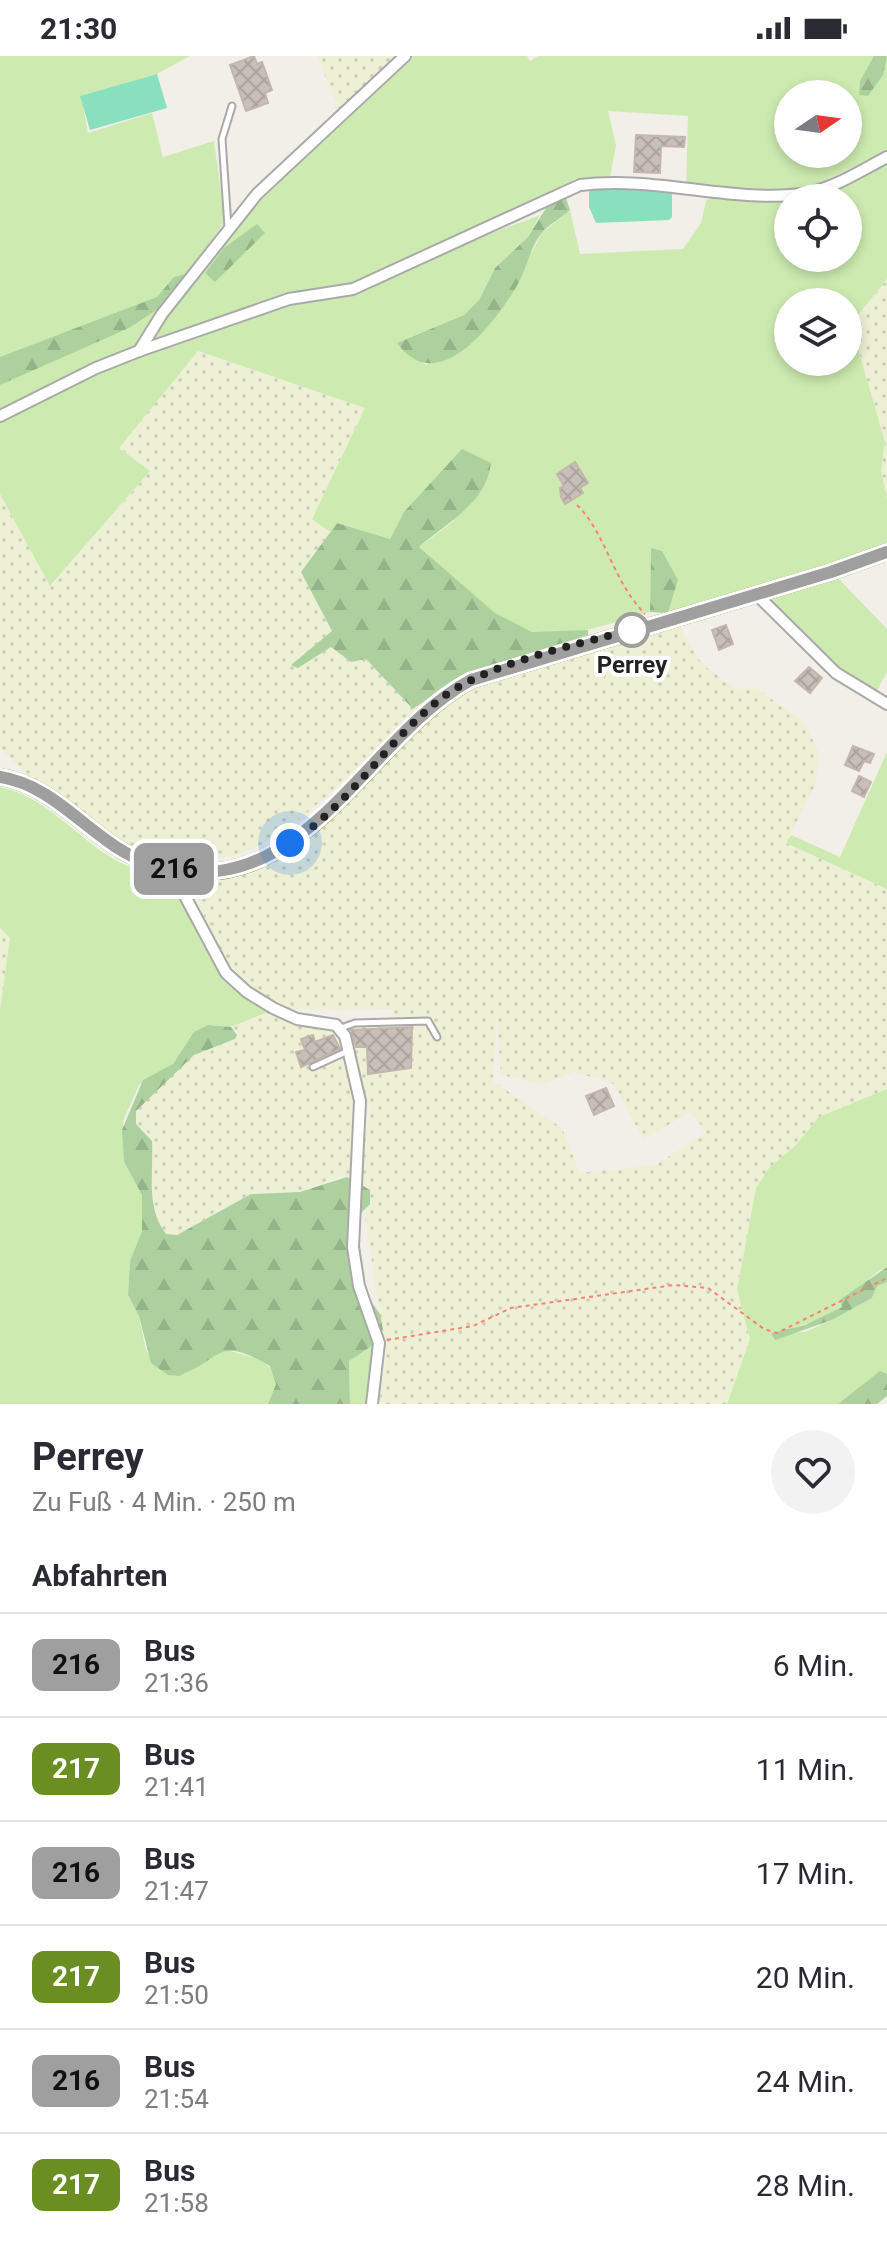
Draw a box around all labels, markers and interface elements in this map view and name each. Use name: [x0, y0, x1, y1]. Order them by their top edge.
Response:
text: 21:30: [40, 11, 117, 46]
north arrow: [774, 80, 862, 168]
map controls: [774, 80, 862, 376]
button: locate: [774, 184, 862, 272]
button: layers: [774, 288, 862, 376]
marker: Perrey: [615, 613, 649, 647]
place label: Perrey: [597, 651, 668, 679]
your location: [270, 823, 310, 863]
line badge: 216: [128, 843, 220, 895]
text: 216: [150, 852, 198, 885]
button: heart: [771, 1430, 855, 1514]
text: Perrey: [32, 1435, 144, 1479]
text: Zu Fuß · 4 Min. · 250 m: [32, 1487, 296, 1517]
text: Abfahrten: [32, 1558, 168, 1593]
text: Bus: [144, 1633, 195, 1668]
text: 216: [52, 1648, 100, 1681]
text: 6 Min.: [773, 1648, 855, 1683]
text: 21:36: [144, 1668, 209, 1698]
text: Bus: [144, 1737, 195, 1772]
text: 217: [52, 1752, 100, 1785]
text: 11 Min.: [756, 1752, 855, 1787]
text: 21:41: [144, 1772, 209, 1802]
text: Bus: [144, 1841, 195, 1876]
text: 216: [52, 1856, 100, 1889]
text: 17 Min.: [756, 1856, 855, 1891]
text: 21:47: [144, 1876, 209, 1906]
text: Bus: [144, 1945, 195, 1980]
text: 217: [52, 1960, 100, 1993]
text: 20 Min.: [756, 1960, 855, 1995]
text: 21:50: [144, 1980, 209, 2010]
text: Bus: [144, 2049, 195, 2084]
text: 216: [52, 2064, 100, 2097]
text: 24 Min.: [756, 2064, 855, 2099]
text: 21:54: [144, 2084, 209, 2114]
text: Bus: [144, 2153, 195, 2188]
text: 217: [52, 2168, 100, 2201]
text: 28 Min.: [756, 2168, 855, 2203]
text: 21:58: [144, 2188, 209, 2218]

